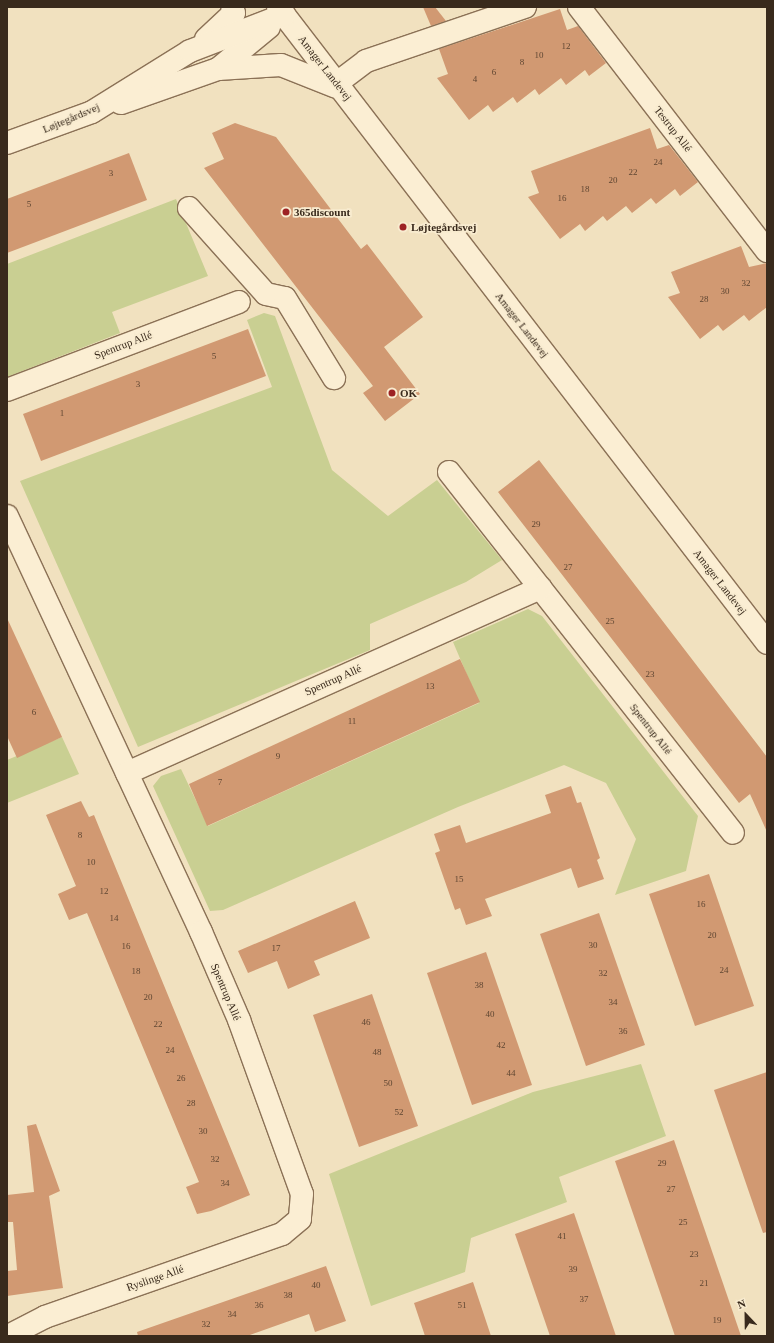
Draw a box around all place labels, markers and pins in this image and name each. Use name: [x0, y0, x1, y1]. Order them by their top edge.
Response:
place label: 365discount: [294, 205, 350, 219]
marker: 365discount: [281, 207, 291, 217]
place label: Løjtegårdsvej: [411, 220, 476, 234]
marker: Løjtegårdsvej: [398, 222, 408, 232]
place label: OK: [400, 386, 417, 400]
marker: OK: [387, 388, 397, 398]

